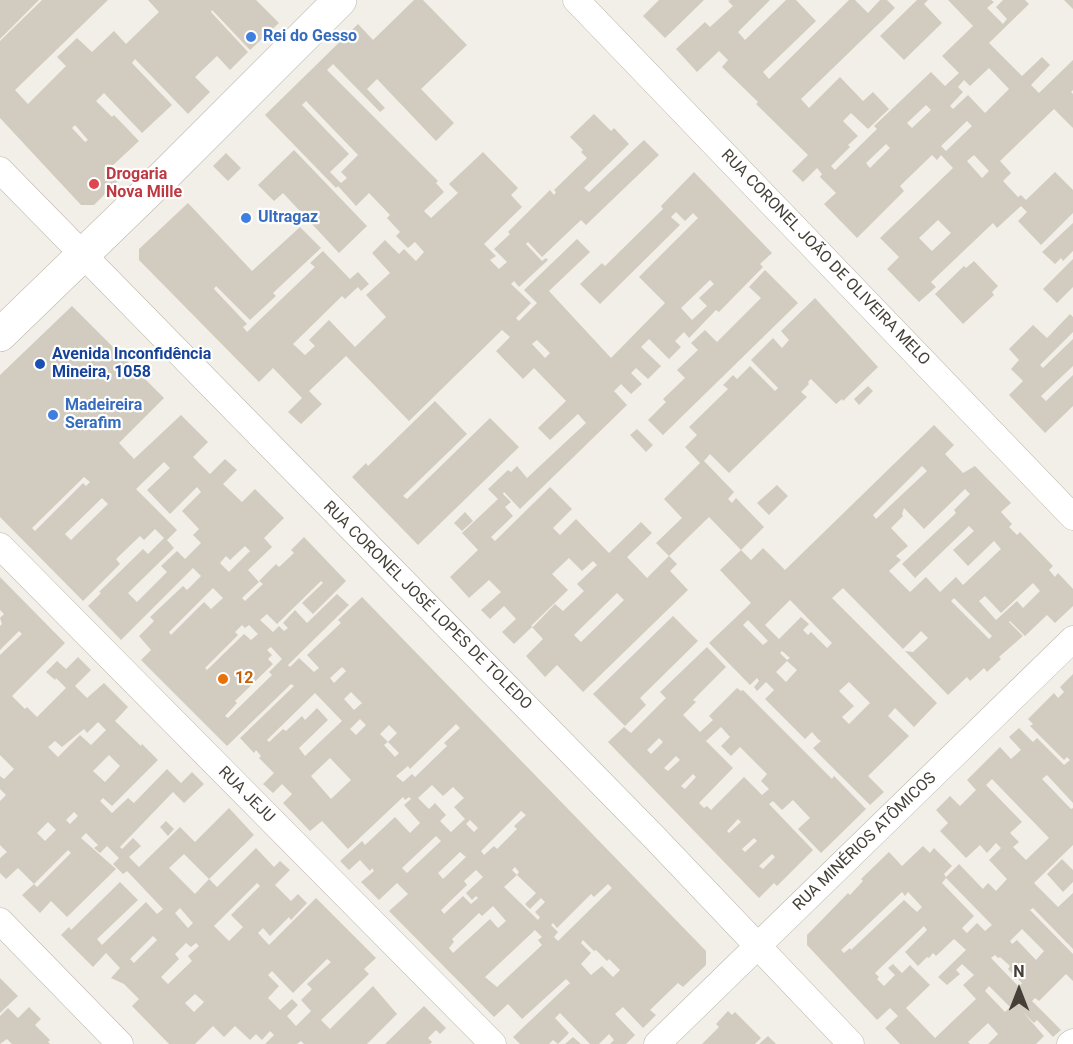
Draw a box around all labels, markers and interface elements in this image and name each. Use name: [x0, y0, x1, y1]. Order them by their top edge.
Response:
place label: Rei do Gesso: [263, 27, 357, 47]
marker: Rei do Gesso: [244, 30, 258, 44]
street label: RUA CORONEL JOÃO DE OLIVEIRA MELO: [717, 146, 933, 370]
place label: Drogaria Nova Mille: [106, 165, 182, 203]
marker: Drogaria Nova Mille: [87, 177, 101, 191]
place label: Ultragaz: [258, 208, 318, 228]
marker: Ultragaz: [239, 211, 253, 225]
place label: Avenida Inconfidência Mineira, 1058: [52, 345, 211, 383]
marker: Avenida Inconfidência Mineira, 1058: [33, 357, 47, 371]
place label: Madeireira Serafim: [65, 396, 142, 434]
marker: Madeireira Serafim: [46, 408, 60, 422]
street label: RUA CORONEL JOSÉ LOPES DE TOLEDO: [319, 498, 535, 714]
place label: 12: [235, 669, 253, 689]
marker: 12: [216, 672, 230, 686]
street label: RUA JEJU: [214, 763, 278, 827]
street label: RUA MINÉRIOS ATÔMICOS: [790, 769, 940, 915]
north arrow: [989, 960, 1049, 1020]
text: N: [1013, 962, 1025, 981]

